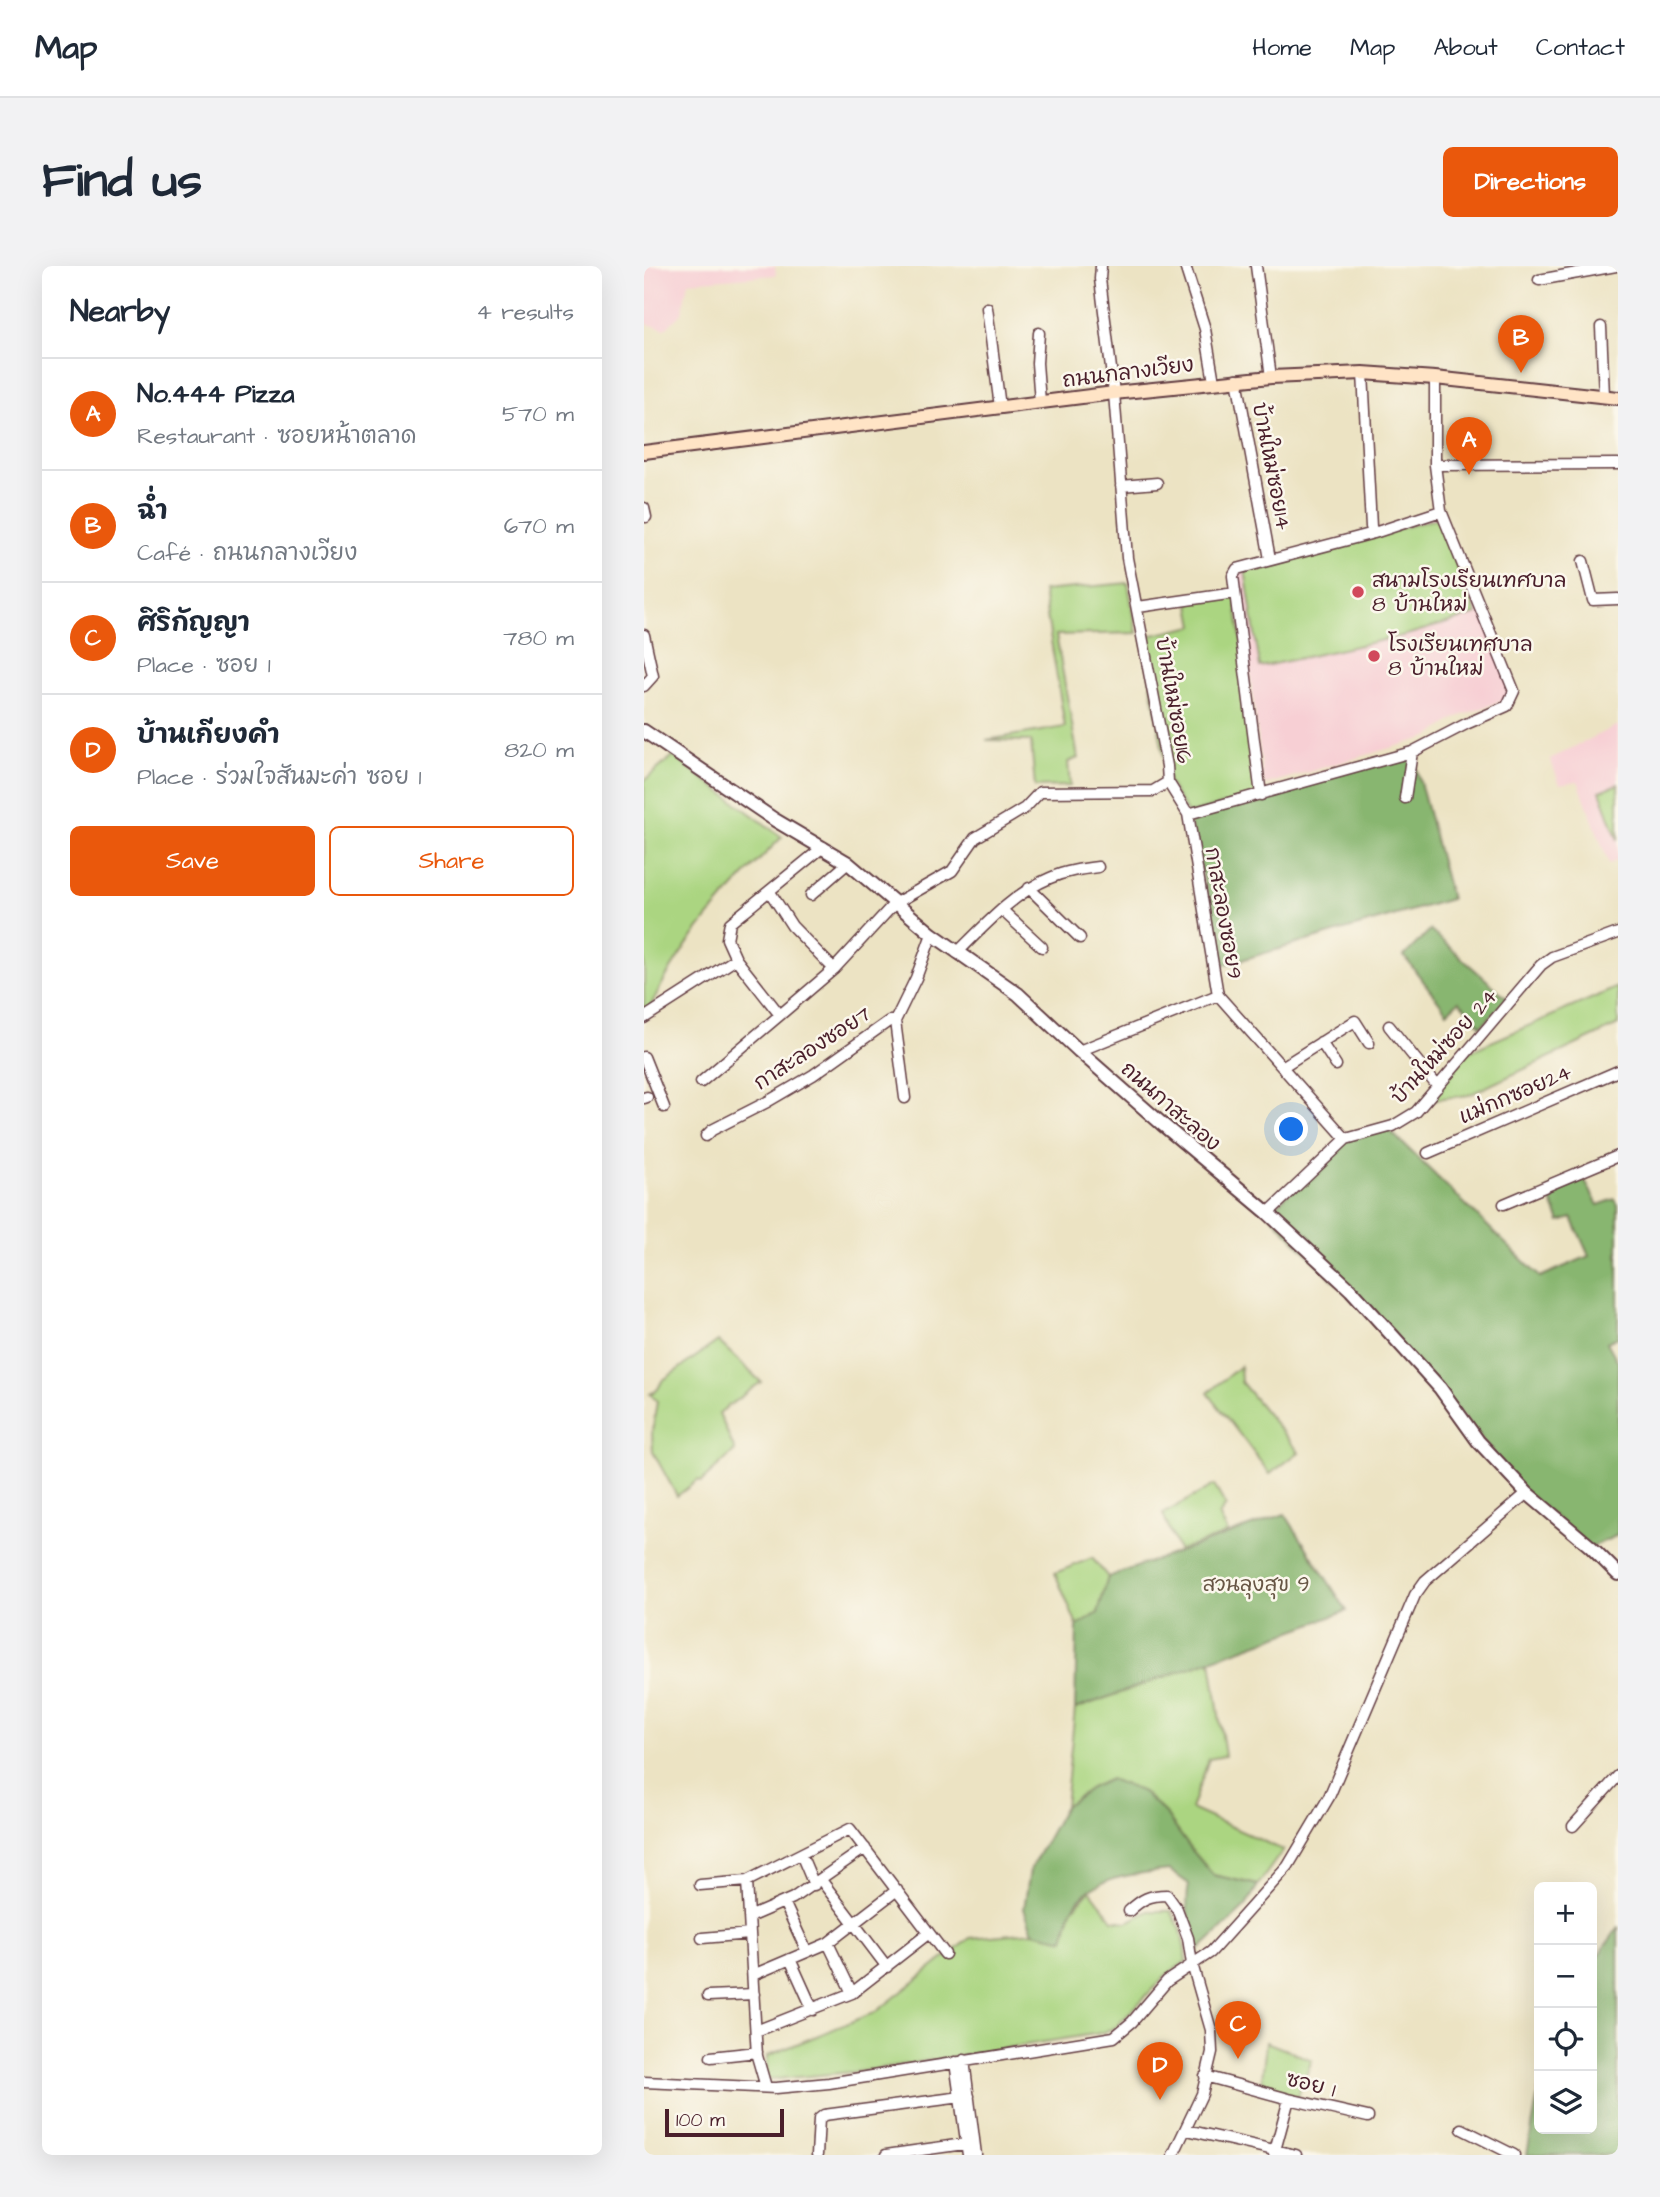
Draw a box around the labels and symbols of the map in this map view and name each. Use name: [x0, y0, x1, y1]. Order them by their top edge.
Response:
pin: B: [1498, 315, 1544, 373]
street label: ถนนกลางเวียง: [1061, 350, 1195, 395]
street label: บ้านใหม่ซอย14: [1245, 400, 1298, 532]
pin: A: [1446, 417, 1492, 475]
place label: สนามโรงเรียนเทศบาล 8 บ้านใหม่: [1372, 566, 1566, 619]
marker: สนามโรงเรียนเทศบาล 8 บ้านใหม่: [1350, 584, 1366, 600]
place label: โรงเรียนเทศบาล 8 บ้านใหม่: [1388, 630, 1533, 683]
street label: บ้านใหม่ซอย16: [1148, 635, 1199, 766]
marker: โรงเรียนเทศบาล 8 บ้านใหม่: [1366, 648, 1382, 664]
street label: กาสะลองซอย9: [1198, 845, 1249, 981]
street label: บ้านใหม่ซอย 24: [1384, 982, 1504, 1111]
street label: กาสะลองซอย7: [748, 1000, 877, 1097]
street label: ถนนกาสะลอง: [1114, 1055, 1227, 1158]
street label: แม่กกซอย24: [1454, 1058, 1576, 1131]
your location: [1274, 1112, 1308, 1146]
park label: สวนลุงสุข 9: [1203, 1570, 1309, 1600]
pin: C: [1215, 2001, 1261, 2059]
pin: D: [1137, 2042, 1183, 2100]
street label: ซอย 1: [1283, 2064, 1339, 2105]
scale bar: [665, 2106, 784, 2138]

